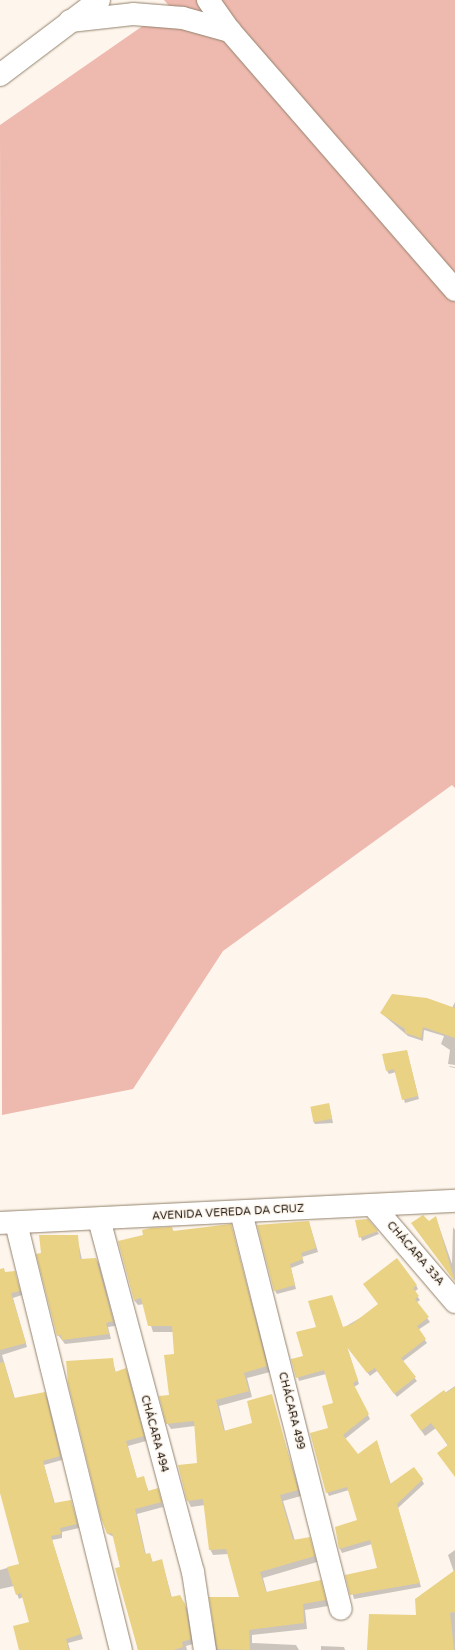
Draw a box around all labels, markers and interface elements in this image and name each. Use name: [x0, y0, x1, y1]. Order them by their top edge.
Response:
street label: AVENIDA VEREDA DA CRUZ: [152, 1202, 304, 1224]
street label: CHÁCARA 33A: [384, 1219, 446, 1289]
street label: CHÁCARA 499: [275, 1371, 307, 1451]
street label: CHÁCARA 494: [137, 1394, 171, 1474]

